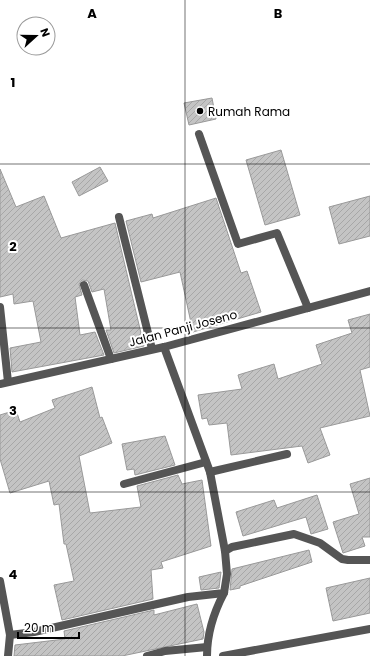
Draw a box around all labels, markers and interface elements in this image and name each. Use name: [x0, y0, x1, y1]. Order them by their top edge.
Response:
text: A: [87, 4, 97, 23]
text: B: [274, 4, 283, 23]
north arrow: [16, 16, 56, 56]
text: N: [36, 26, 54, 39]
text: 1: [11, 73, 15, 92]
place label: Rumah Rama: [208, 103, 290, 120]
marker: Rumah Rama: [195, 106, 205, 116]
text: 2: [9, 237, 17, 256]
street label: Jalan Panji Joseno: [127, 305, 239, 351]
text: 3: [9, 401, 17, 420]
text: 4: [9, 565, 18, 584]
scale bar: [18, 614, 79, 640]
text: 20 m: [24, 619, 54, 636]

